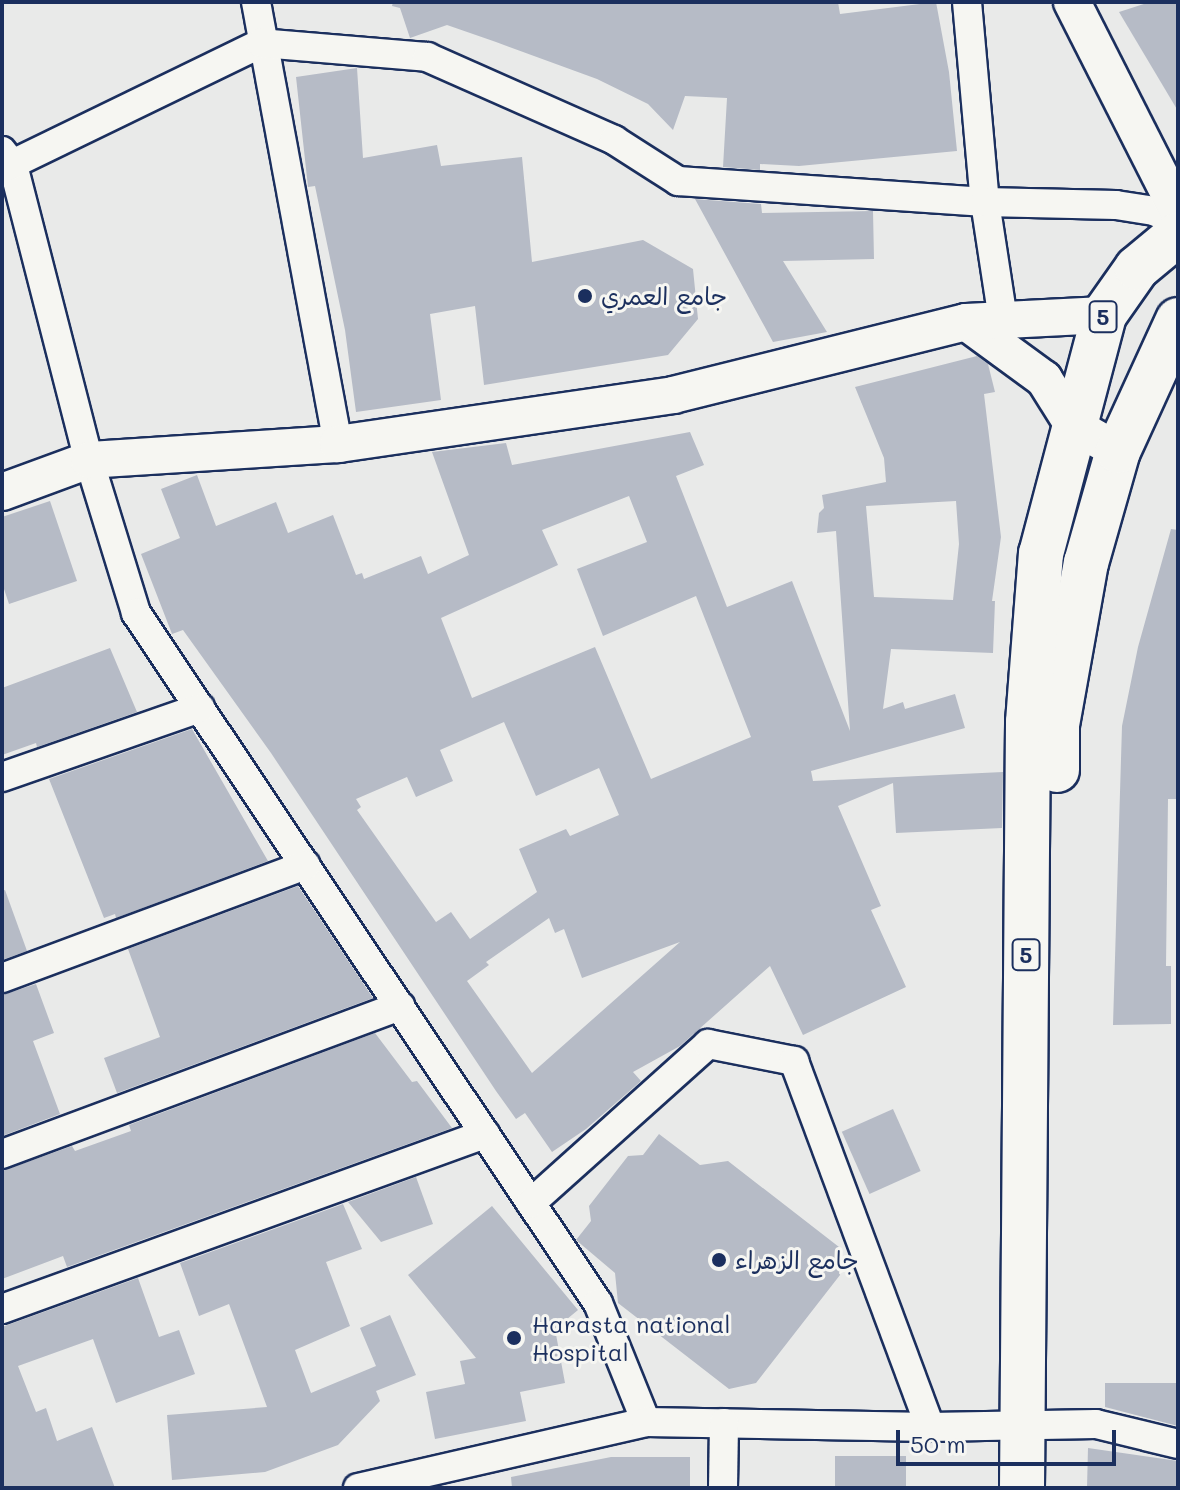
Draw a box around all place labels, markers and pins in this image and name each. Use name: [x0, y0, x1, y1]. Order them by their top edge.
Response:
place label: جامع العمري: [601, 282, 727, 310]
marker: جامع العمري: [576, 287, 594, 305]
place label: جامع الزهراء: [735, 1246, 859, 1274]
marker: جامع الزهراء: [710, 1251, 728, 1269]
place label: Harasta national Hospital: [532, 1310, 731, 1366]
marker: Harasta national Hospital: [503, 1327, 525, 1349]

